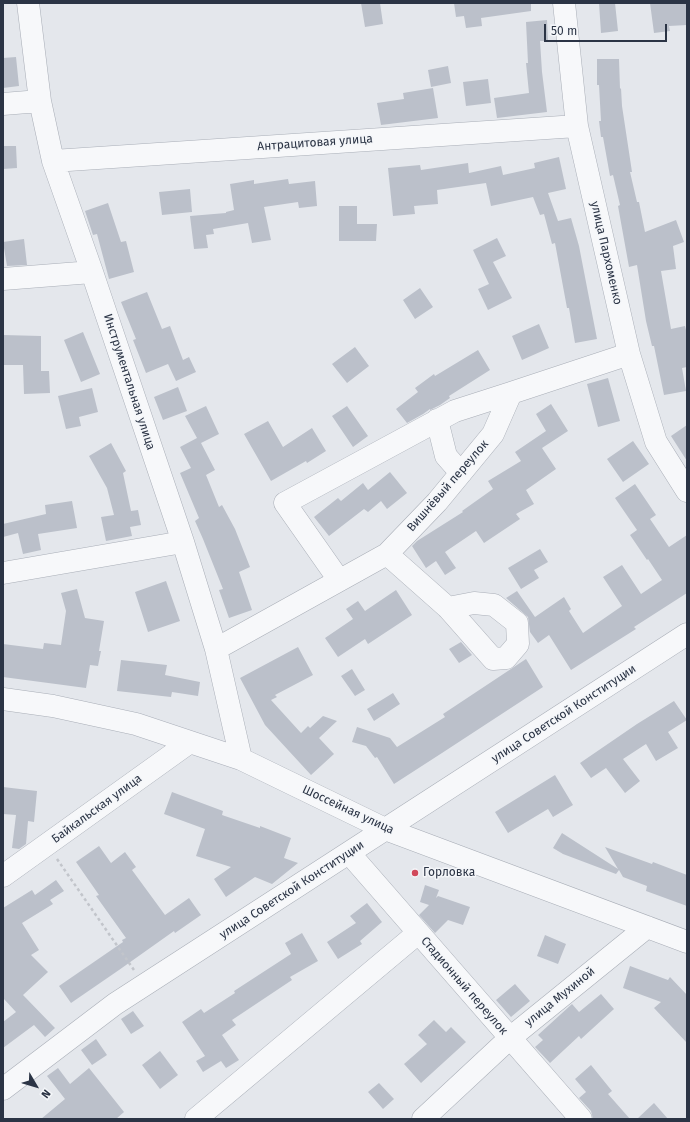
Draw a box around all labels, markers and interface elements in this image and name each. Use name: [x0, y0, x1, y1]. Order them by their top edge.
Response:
scale bar: [546, 16, 669, 42]
text: 50 m: [551, 24, 577, 38]
street label: Антрацитовая улица: [257, 132, 373, 154]
street label: улица Пархоменко: [587, 200, 625, 306]
street label: Инструментальная улица: [100, 312, 158, 452]
street label: Вишнёвый переулок: [404, 437, 492, 535]
street label: улица Советской Конституции: [489, 662, 639, 766]
street label: Байкальская улица: [49, 771, 145, 847]
street label: Шоссейная улица: [300, 782, 396, 838]
street label: улица Советской Конституции: [217, 838, 367, 942]
place label: Горловка: [423, 866, 475, 880]
marker: Горловка: [410, 868, 420, 878]
street label: Стадионный переулок: [418, 934, 510, 1038]
street label: улица Мухиной: [522, 964, 598, 1030]
north arrow: [16, 1066, 56, 1106]
text: N: [38, 1087, 53, 1101]

